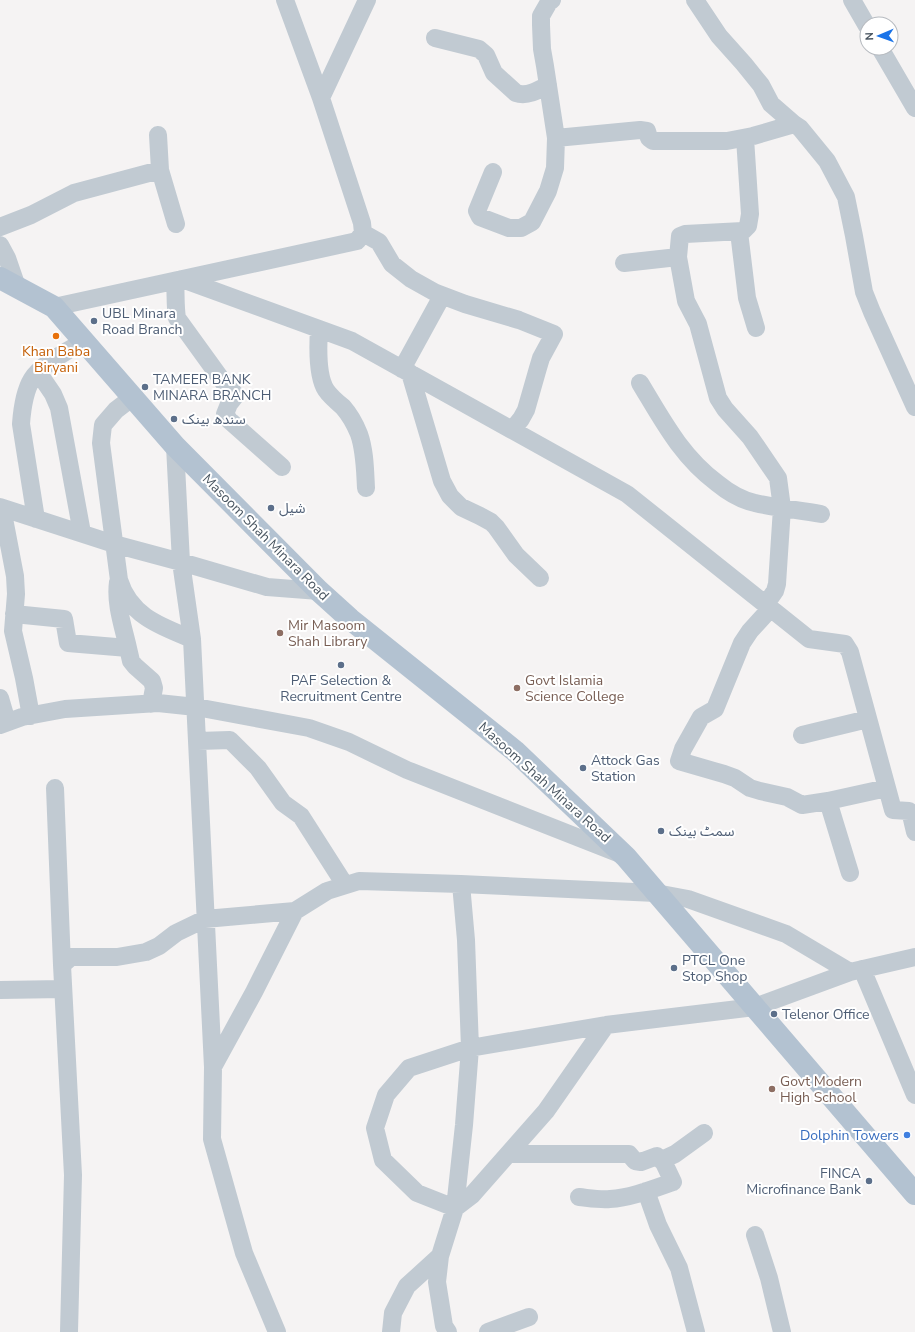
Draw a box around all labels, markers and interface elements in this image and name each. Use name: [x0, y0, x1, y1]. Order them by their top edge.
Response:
north arrow: [859, 16, 899, 56]
text: N: [862, 32, 877, 41]
place label: UBL Minara Road Branch: [102, 304, 182, 339]
marker: UBL Minara Road Branch: [89, 316, 99, 326]
marker: Khan Baba Biryani: [51, 331, 61, 341]
place label: Khan Baba Biryani: [22, 342, 90, 377]
place label: TAMEER BANK MINARA BRANCH: [153, 370, 271, 405]
marker: TAMEER BANK MINARA BRANCH: [140, 382, 150, 392]
place label: سندھ بینک: [182, 410, 246, 429]
marker: سندھ بینک: [169, 414, 179, 424]
street label: Masoom Shah Minara Road: [198, 470, 333, 605]
place label: شیل: [279, 499, 305, 518]
marker: شیل: [266, 503, 276, 513]
place label: Mir Masoom Shah Library: [288, 616, 368, 651]
marker: Mir Masoom Shah Library: [275, 628, 285, 638]
marker: PAF Selection & Recruitment Centre: [336, 660, 346, 670]
place label: PAF Selection & Recruitment Centre: [280, 671, 402, 706]
place label: Govt Islamia Science College: [525, 671, 624, 706]
marker: Govt Islamia Science College: [512, 683, 522, 693]
street label: Masoom Shah Minara Road: [474, 718, 615, 847]
place label: Attock Gas Station: [591, 751, 660, 786]
marker: Attock Gas Station: [578, 763, 588, 773]
place label: سمٹ بینک: [669, 822, 734, 841]
marker: سمٹ بینک: [656, 826, 666, 836]
place label: PTCL One Stop Shop: [682, 951, 747, 986]
marker: PTCL One Stop Shop: [669, 963, 679, 973]
place label: Telenor Office: [782, 1005, 869, 1024]
marker: Telenor Office: [769, 1009, 779, 1019]
place label: Govt Modern High School: [780, 1072, 862, 1107]
marker: Govt Modern High School: [767, 1084, 777, 1094]
place label: Dolphin Towers: [800, 1126, 899, 1145]
marker: Dolphin Towers: [902, 1130, 912, 1140]
place label: FINCA Microfinance Bank: [746, 1164, 862, 1199]
marker: FINCA Microfinance Bank: [864, 1176, 874, 1186]

